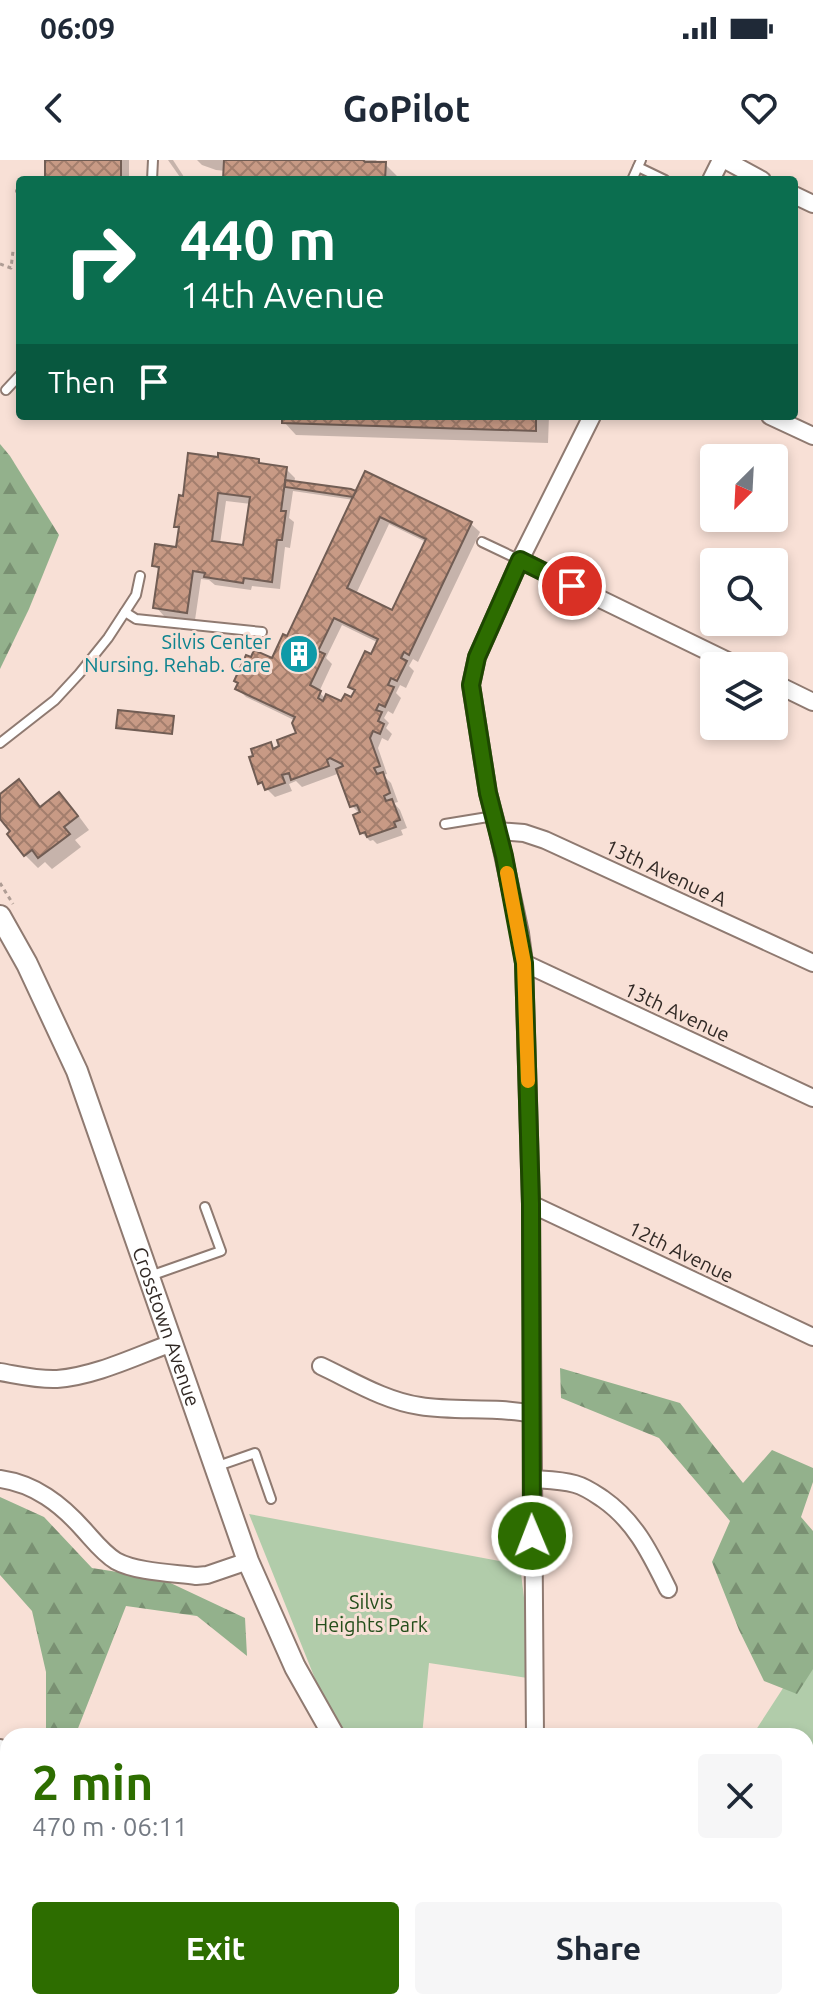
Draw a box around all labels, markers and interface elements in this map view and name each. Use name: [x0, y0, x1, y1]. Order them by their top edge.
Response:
text: 06:09: [40, 11, 115, 45]
icon: back: [32, 86, 76, 130]
icon: heart: [737, 86, 781, 130]
text: GoPilot: [343, 88, 470, 129]
icon: right: [48, 208, 152, 312]
text: 440 m: [180, 208, 336, 271]
text: 14th Avenue: [180, 274, 385, 315]
icon: arrive: [132, 360, 176, 404]
text: Then: [48, 365, 116, 399]
north arrow: [700, 444, 788, 532]
map controls: [700, 444, 788, 740]
button: search: [700, 548, 788, 636]
pin: [538, 552, 606, 620]
icon: arrive: [550, 564, 594, 608]
place label: Silvis Center Nursing. Rehab. Care: [84, 630, 271, 676]
building icon: Silvis Center Nursing. Rehab. Care: [278, 633, 320, 675]
button: layers: [700, 652, 788, 740]
street label: 13th Avenue A: [602, 834, 731, 911]
street label: 13th Avenue: [621, 977, 734, 1046]
street label: 12th Avenue: [625, 1216, 737, 1287]
street label: Crosstown Avenue: [128, 1244, 205, 1409]
position arrow: [490, 1494, 574, 1578]
park label: Silvis Heights Park: [314, 1590, 428, 1636]
button: close: [698, 1754, 782, 1838]
text: 2 min: [32, 1755, 153, 1809]
text: 470 m · 06:11: [32, 1812, 188, 1841]
button: Exit: [32, 1902, 399, 1994]
button: Share: [415, 1902, 782, 1994]

